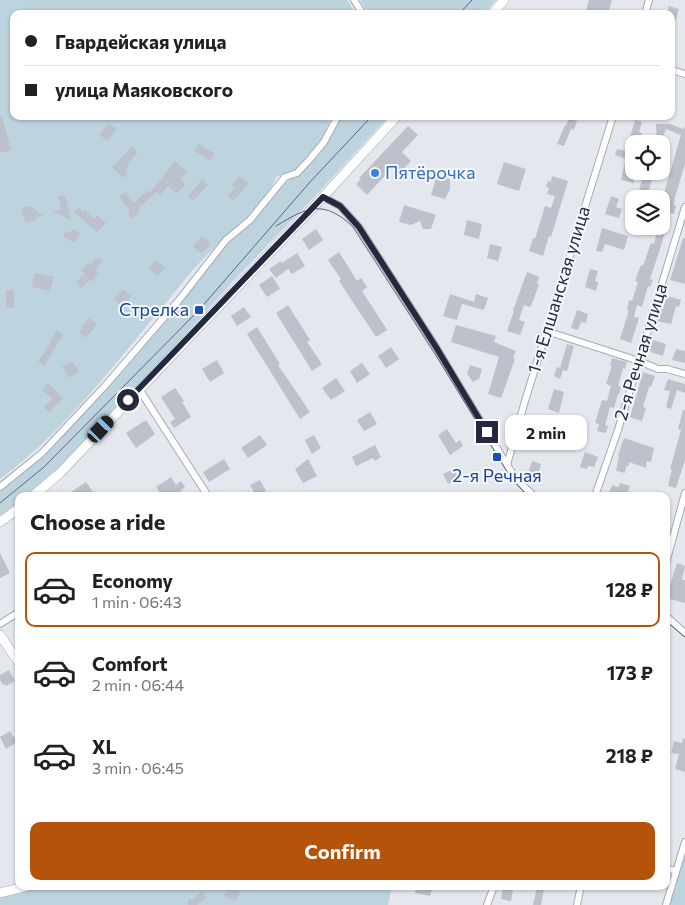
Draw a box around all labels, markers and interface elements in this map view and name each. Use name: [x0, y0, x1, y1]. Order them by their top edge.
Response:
text: Гвардейская улица: [55, 30, 227, 53]
text: улица Маяковского: [55, 78, 233, 101]
map controls: [625, 135, 670, 235]
button: locate: [625, 135, 670, 180]
place label: Пятёрочка: [385, 161, 476, 183]
marker: Пятёрочка: [369, 167, 381, 179]
button: layers: [625, 190, 670, 235]
street label: 1-я Елшанская улица: [522, 203, 594, 376]
street label: 2-я Речная улица: [609, 280, 671, 423]
place label: Стрелка: [119, 298, 189, 320]
marker: Стрелка: [193, 304, 205, 316]
route start: [117, 389, 139, 411]
car: [85, 413, 116, 445]
callout: 2 min: [504, 414, 587, 450]
route end: [476, 421, 498, 443]
text: 2 min: [526, 423, 566, 442]
marker: 2-я Речная: [491, 451, 503, 463]
place label: 2-я Речная: [452, 464, 542, 486]
text: Choose a ride: [30, 508, 165, 535]
icon: car: [32, 567, 77, 612]
text: Economy: [92, 569, 173, 592]
text: 128 ₽: [606, 578, 653, 601]
text: 1 min · 06:43: [92, 592, 182, 611]
icon: car: [32, 650, 77, 695]
text: Comfort: [92, 652, 168, 675]
text: 173 ₽: [607, 661, 653, 684]
text: 2 min · 06:44: [92, 675, 184, 694]
icon: car: [32, 733, 77, 778]
text: XL: [92, 735, 117, 758]
text: 218 ₽: [606, 744, 653, 767]
text: 3 min · 06:45: [92, 758, 184, 777]
button: Confirm: [30, 822, 655, 880]

